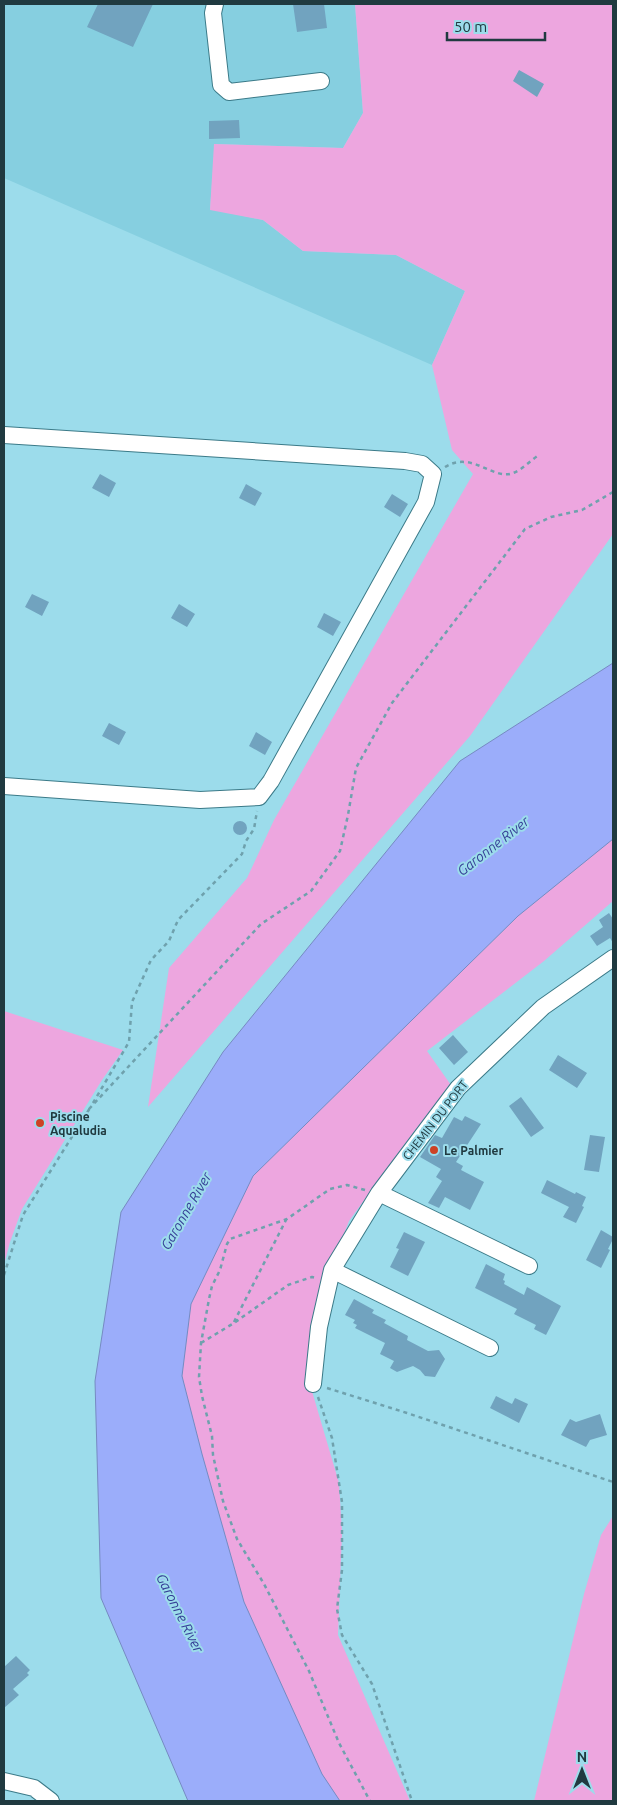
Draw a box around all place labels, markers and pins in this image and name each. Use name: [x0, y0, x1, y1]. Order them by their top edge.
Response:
place label: Piscine Aqualudia: [50, 1110, 107, 1137]
marker: Piscine Aqualudia: [34, 1117, 46, 1129]
marker: Le Palmier: [428, 1144, 440, 1156]
place label: Le Palmier: [444, 1144, 503, 1157]

